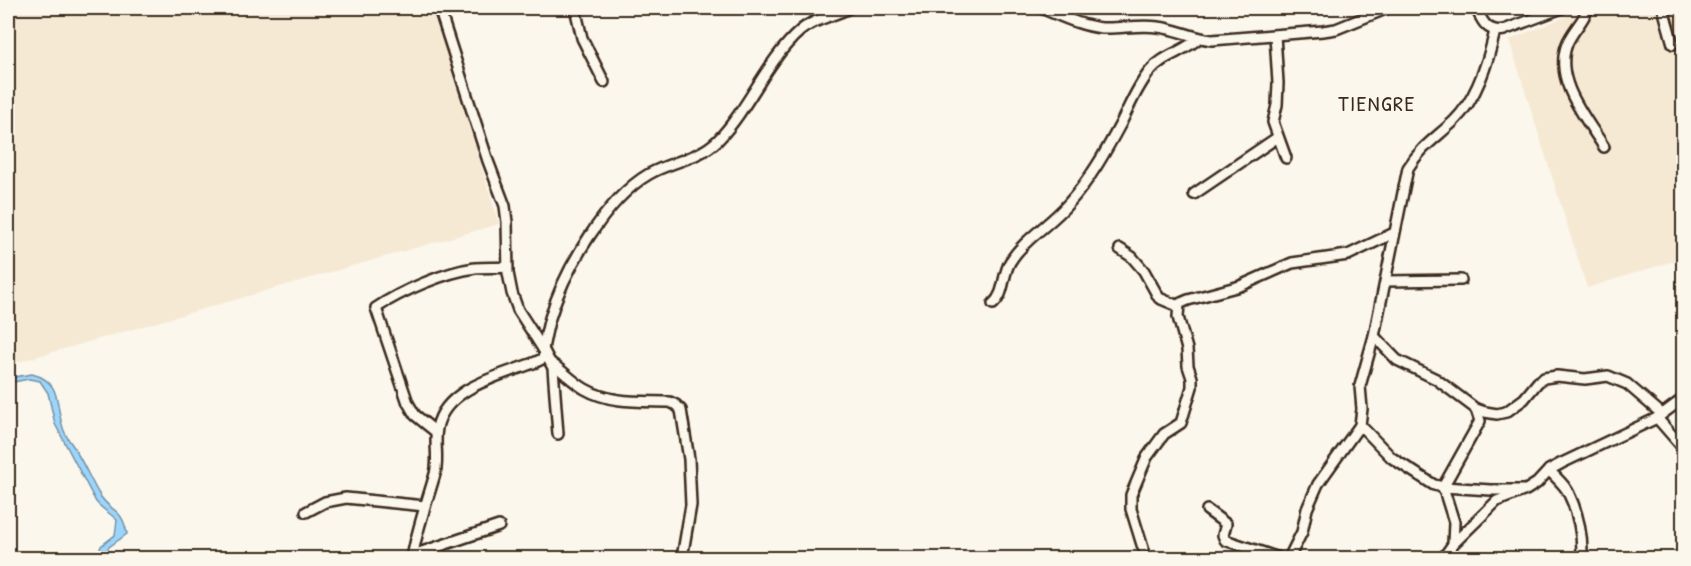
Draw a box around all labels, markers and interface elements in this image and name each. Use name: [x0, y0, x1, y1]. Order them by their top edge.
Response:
district label: TIENGRE: [1338, 88, 1416, 118]

